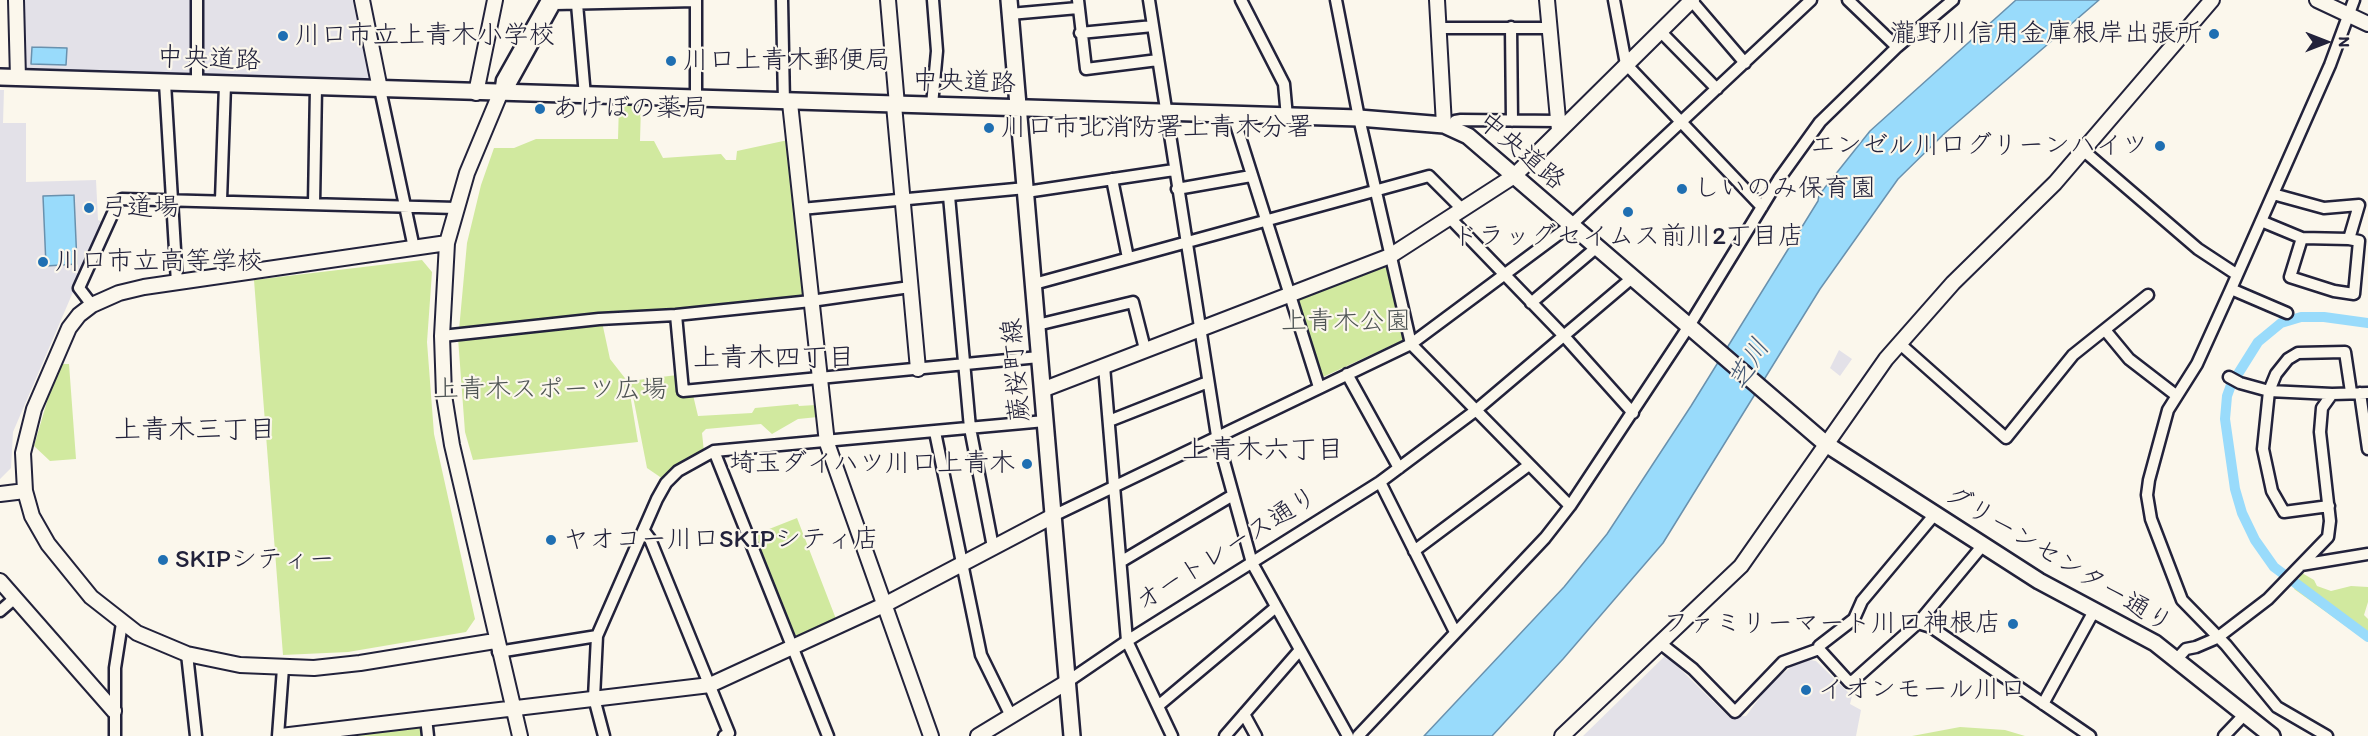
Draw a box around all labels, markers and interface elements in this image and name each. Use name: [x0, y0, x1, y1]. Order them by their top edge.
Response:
north arrow: [2296, 12, 2356, 72]
place label: 瀧野川信用金庫根岸出張所: [1890, 18, 2202, 50]
place label: 川口市立上青木小学校: [295, 20, 555, 52]
marker: 瀧野川信用金庫根岸出張所: [2207, 27, 2221, 41]
marker: 川口市立上青木小学校: [276, 29, 290, 43]
text: N: [2335, 37, 2354, 47]
street label: 中央道路: [156, 43, 262, 77]
place label: 川口上青木郵便局: [683, 45, 891, 77]
marker: 川口上青木郵便局: [664, 54, 678, 68]
street label: 中央道路: [911, 66, 1017, 100]
place label: あけぼの薬局: [552, 93, 708, 125]
marker: あけぼの薬局: [533, 102, 547, 116]
street label: 中央道路: [1471, 107, 1571, 197]
place label: 川口市北消防署上青木分署: [1001, 112, 1313, 144]
marker: 川口市北消防署上青木分署: [982, 121, 996, 135]
place label: エンゼル川口グリーンハイツ: [1810, 130, 2148, 162]
marker: エンゼル川口グリーンハイツ: [2153, 139, 2167, 153]
place label: しいのみ保育園: [1694, 173, 1876, 205]
marker: しいのみ保育園: [1675, 182, 1689, 196]
place label: 弓道場: [101, 192, 179, 224]
marker: 弓道場: [82, 201, 96, 215]
marker: ドラッグセイムス前川2丁目店: [1621, 205, 1635, 219]
place label: ドラッグセイムス前川2丁目店: [1452, 221, 1804, 253]
place label: 川口市立高等学校: [55, 246, 263, 278]
marker: 川口市立高等学校: [36, 255, 50, 269]
park label: 上青木公園: [1281, 306, 1411, 338]
street label: 蕨桜町線: [997, 317, 1037, 423]
water label: 芝川: [1722, 334, 1778, 396]
district label: 上青木四丁目: [693, 343, 855, 375]
park label: 上青木スポーツ広場: [433, 374, 667, 406]
district label: 上青木三丁目: [114, 415, 276, 447]
district label: 上青木六丁目: [1182, 435, 1344, 467]
place label: 埼玉ダイハツ川口上青木: [729, 448, 1015, 480]
marker: 埼玉ダイハツ川口上青木: [1020, 457, 1034, 471]
street label: グリーンセンター通り: [1939, 480, 2177, 640]
street label: オートレース通り: [1130, 481, 1324, 619]
place label: ヤオコー川口SKIPシティ店: [563, 524, 879, 556]
marker: ヤオコー川口SKIPシティ店: [544, 533, 558, 547]
place label: SKIPシティー: [175, 544, 335, 576]
marker: SKIPシティー: [156, 553, 170, 567]
place label: ファミリーマート川口神根店: [1663, 608, 2001, 640]
marker: ファミリーマート川口神根店: [2006, 617, 2020, 631]
place label: イオンモール川口: [1818, 674, 2026, 706]
marker: イオンモール川口: [1799, 683, 1813, 697]

